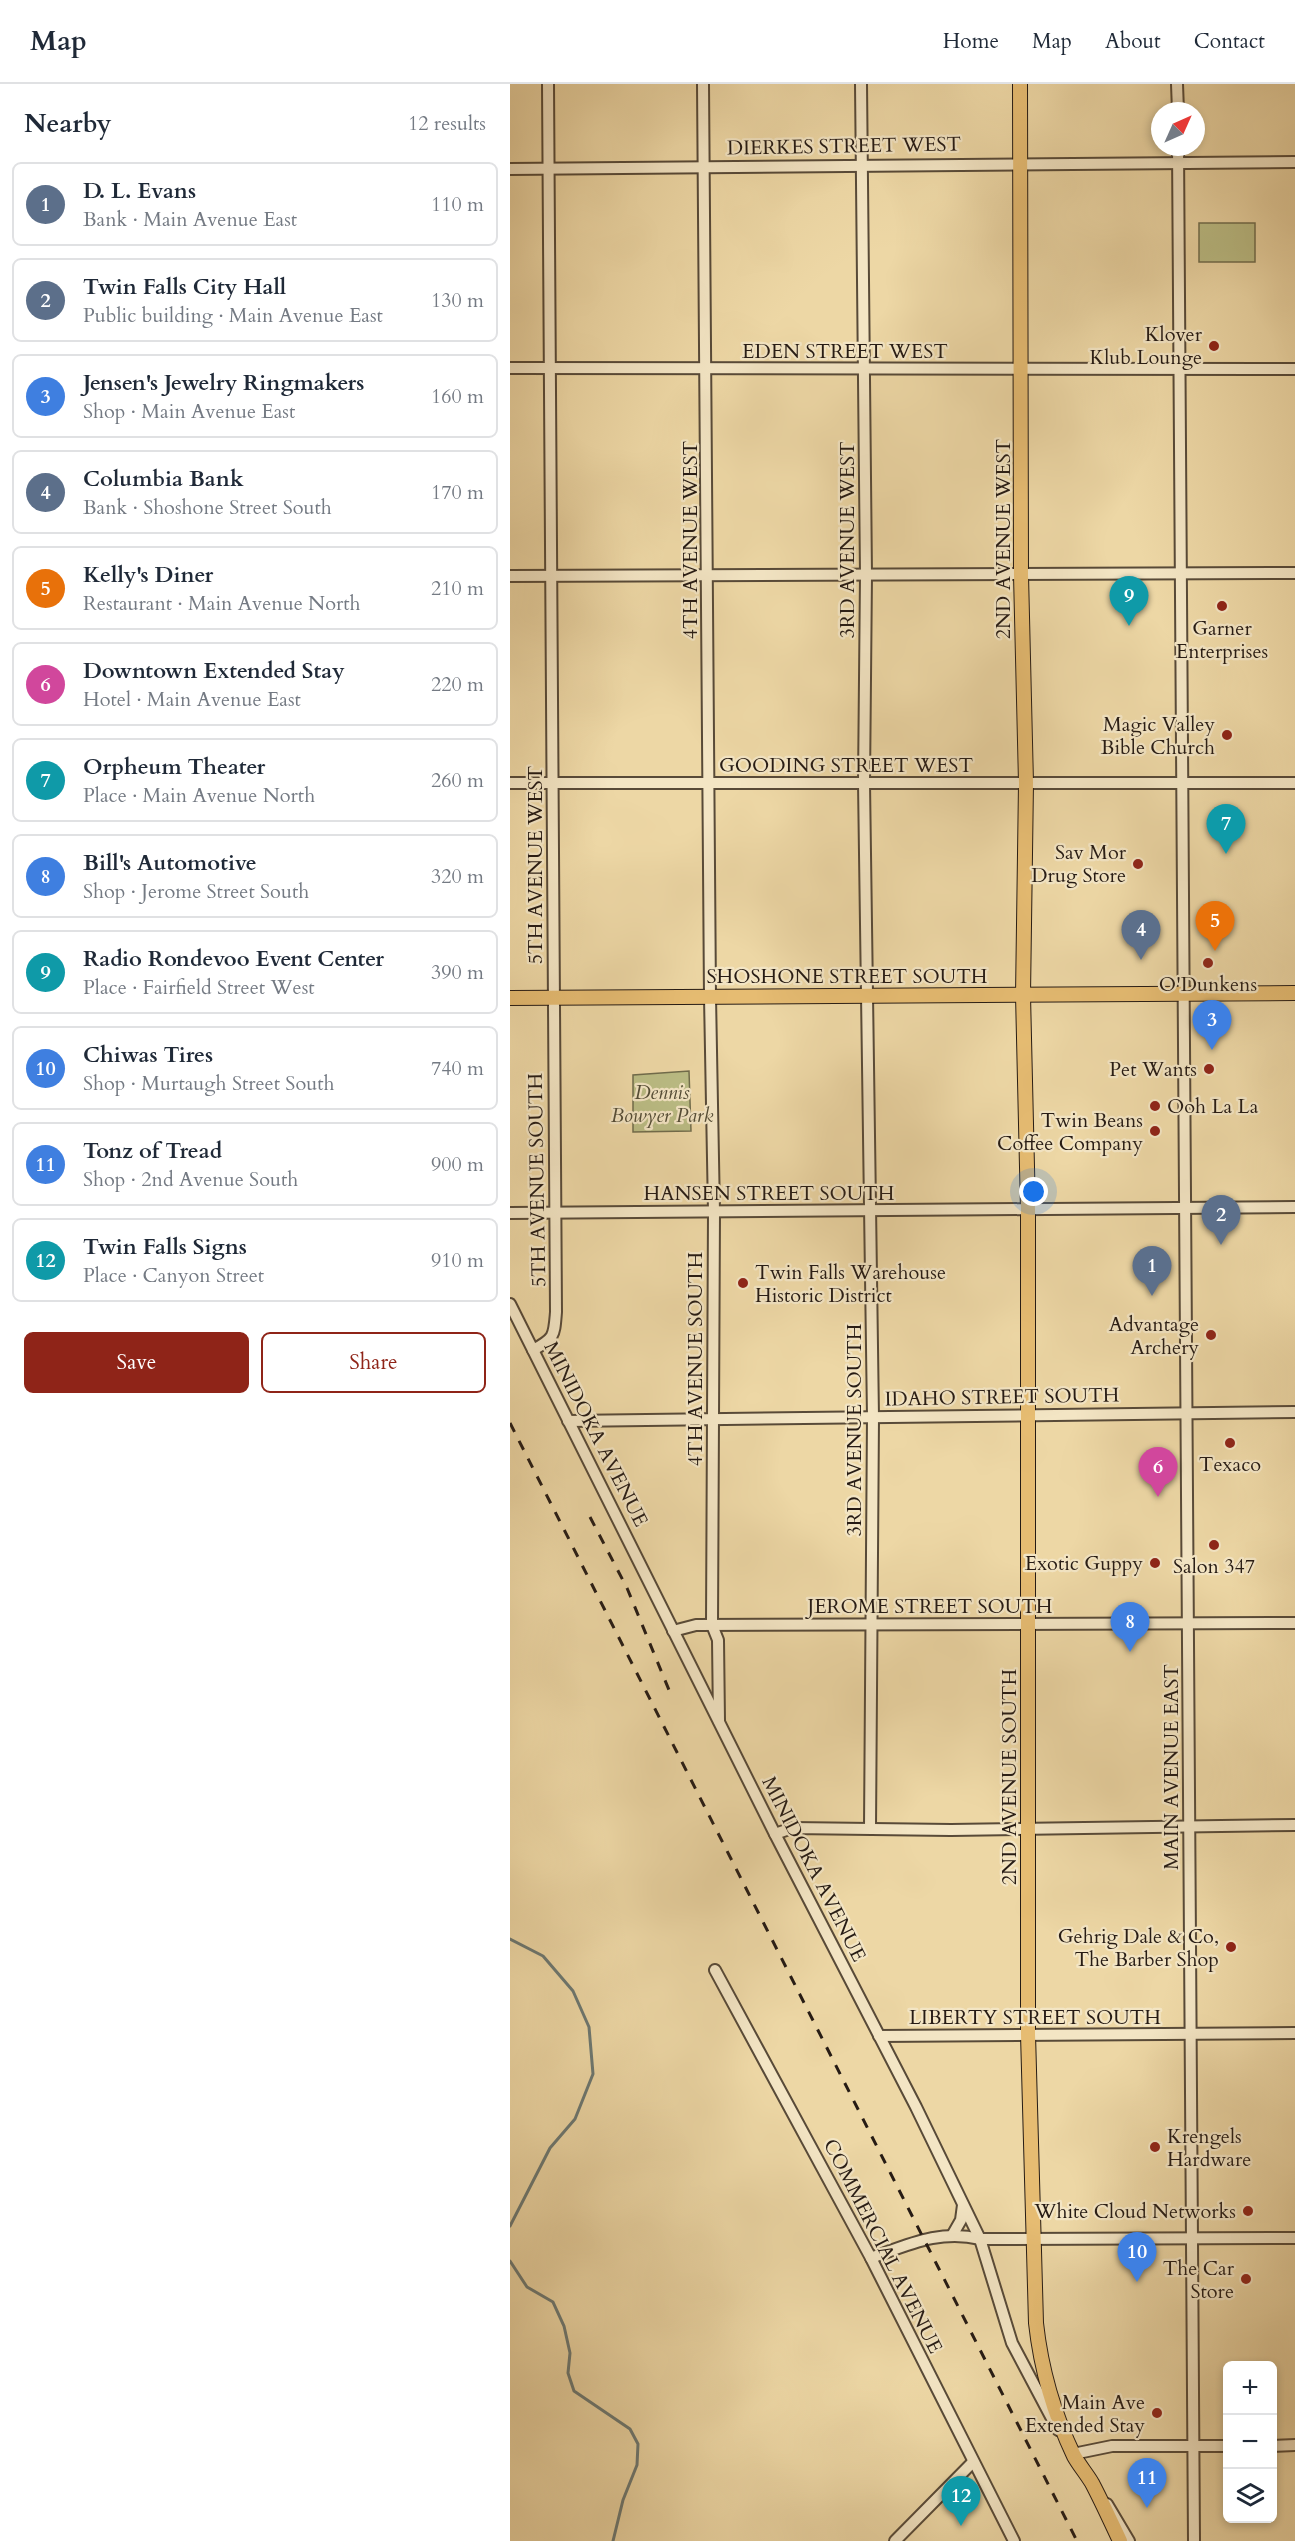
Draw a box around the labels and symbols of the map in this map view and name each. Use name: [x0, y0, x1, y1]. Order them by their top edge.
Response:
north arrow: [1151, 102, 1205, 156]
street label: DIERKES STREET WEST: [727, 130, 962, 162]
place label: Klover Klub Lounge: [1089, 321, 1203, 371]
street label: EDEN STREET WEST: [742, 338, 948, 365]
marker: Klover Klub Lounge: [1207, 339, 1221, 353]
street label: 2ND AVENUE WEST: [990, 438, 1017, 639]
street label: 4TH AVENUE WEST: [677, 440, 704, 639]
street label: 3RD AVENUE WEST: [834, 441, 861, 639]
pin: 9: [1110, 576, 1148, 626]
marker: Garner Enterprises: [1215, 599, 1229, 613]
place label: Garner Enterprises: [1176, 615, 1268, 665]
place label: Magic Valley Bible Church: [1101, 711, 1215, 761]
marker: Magic Valley Bible Church: [1220, 728, 1234, 742]
street label: GOODING STREET WEST: [719, 752, 973, 779]
street label: 5TH AVENUE WEST: [522, 765, 549, 964]
pin: 7: [1206, 804, 1246, 854]
place label: Sav Mor Drug Store: [1031, 839, 1127, 889]
marker: Sav Mor Drug Store: [1131, 857, 1145, 871]
pin: 5: [1196, 902, 1234, 951]
pin: 4: [1122, 910, 1160, 960]
marker: O'Dunkens: [1201, 956, 1215, 970]
street label: SHOSHONE STREET SOUTH: [706, 963, 988, 990]
place label: O'Dunkens: [1159, 971, 1257, 998]
pin: 3: [1192, 1000, 1232, 1050]
place label: Pet Wants: [1109, 1056, 1197, 1083]
marker: Pet Wants: [1202, 1062, 1216, 1076]
street label: 5TH AVENUE SOUTH: [522, 1072, 552, 1287]
park label: Dennis Bowyer Park: [611, 1079, 713, 1129]
place label: Ooh La La: [1167, 1093, 1259, 1120]
marker: Ooh La La: [1148, 1099, 1162, 1113]
place label: Twin Beans Coffee Company: [997, 1107, 1143, 1157]
marker: Twin Beans Coffee Company: [1148, 1124, 1162, 1138]
your location: [1019, 1177, 1048, 1206]
street label: HANSEN STREET SOUTH: [643, 1180, 895, 1207]
pin: 2: [1202, 1196, 1240, 1245]
pin: 1: [1132, 1246, 1172, 1296]
street label: 4TH AVENUE SOUTH: [682, 1252, 709, 1466]
place label: Twin Falls Warehouse Historic District: [755, 1259, 946, 1309]
marker: Twin Falls Warehouse Historic District: [736, 1276, 750, 1290]
place label: Advantage Archery: [1109, 1311, 1199, 1361]
street label: 3RD AVENUE SOUTH: [841, 1323, 868, 1537]
marker: Advantage Archery: [1204, 1328, 1218, 1342]
street label: MINIDOKA AVENUE: [538, 1337, 654, 1531]
street label: IDAHO STREET SOUTH: [884, 1381, 1120, 1413]
marker: Texaco: [1223, 1436, 1237, 1450]
pin: 6: [1138, 1448, 1178, 1497]
place label: Texaco: [1199, 1451, 1261, 1478]
marker: Salon 347: [1207, 1538, 1221, 1552]
place label: Exotic Guppy: [1025, 1550, 1143, 1577]
place label: Salon 347: [1173, 1553, 1255, 1580]
marker: Exotic Guppy: [1148, 1556, 1162, 1570]
street label: JEROME STREET SOUTH: [804, 1593, 1053, 1620]
pin: 8: [1110, 1602, 1150, 1652]
street label: MAIN AVENUE EAST: [1158, 1664, 1185, 1870]
street label: 2ND AVENUE SOUTH: [996, 1669, 1023, 1885]
street label: MINIDOKA AVENUE: [756, 1772, 872, 1966]
place label: Gehrig Dale & Co, The Barber Shop: [1058, 1923, 1219, 1973]
marker: Gehrig Dale & Co, The Barber Shop: [1224, 1940, 1238, 1954]
street label: LIBERTY STREET SOUTH: [909, 2004, 1161, 2031]
place label: Krengels Hardware: [1167, 2123, 1251, 2173]
street label: COMMERCIAL AVENUE: [817, 2134, 949, 2358]
marker: Krengels Hardware: [1148, 2140, 1162, 2154]
place label: White Cloud Networks: [1033, 2198, 1236, 2225]
marker: White Cloud Networks: [1241, 2204, 1255, 2218]
pin: 10: [1118, 2232, 1156, 2282]
place label: The Car Store: [1163, 2255, 1235, 2305]
marker: The Car Store: [1239, 2272, 1253, 2286]
place label: Main Ave Extended Stay: [1025, 2389, 1145, 2439]
marker: Main Ave Extended Stay: [1150, 2406, 1164, 2420]
pin: 11: [1128, 2458, 1166, 2508]
pin: 12: [942, 2476, 980, 2526]

